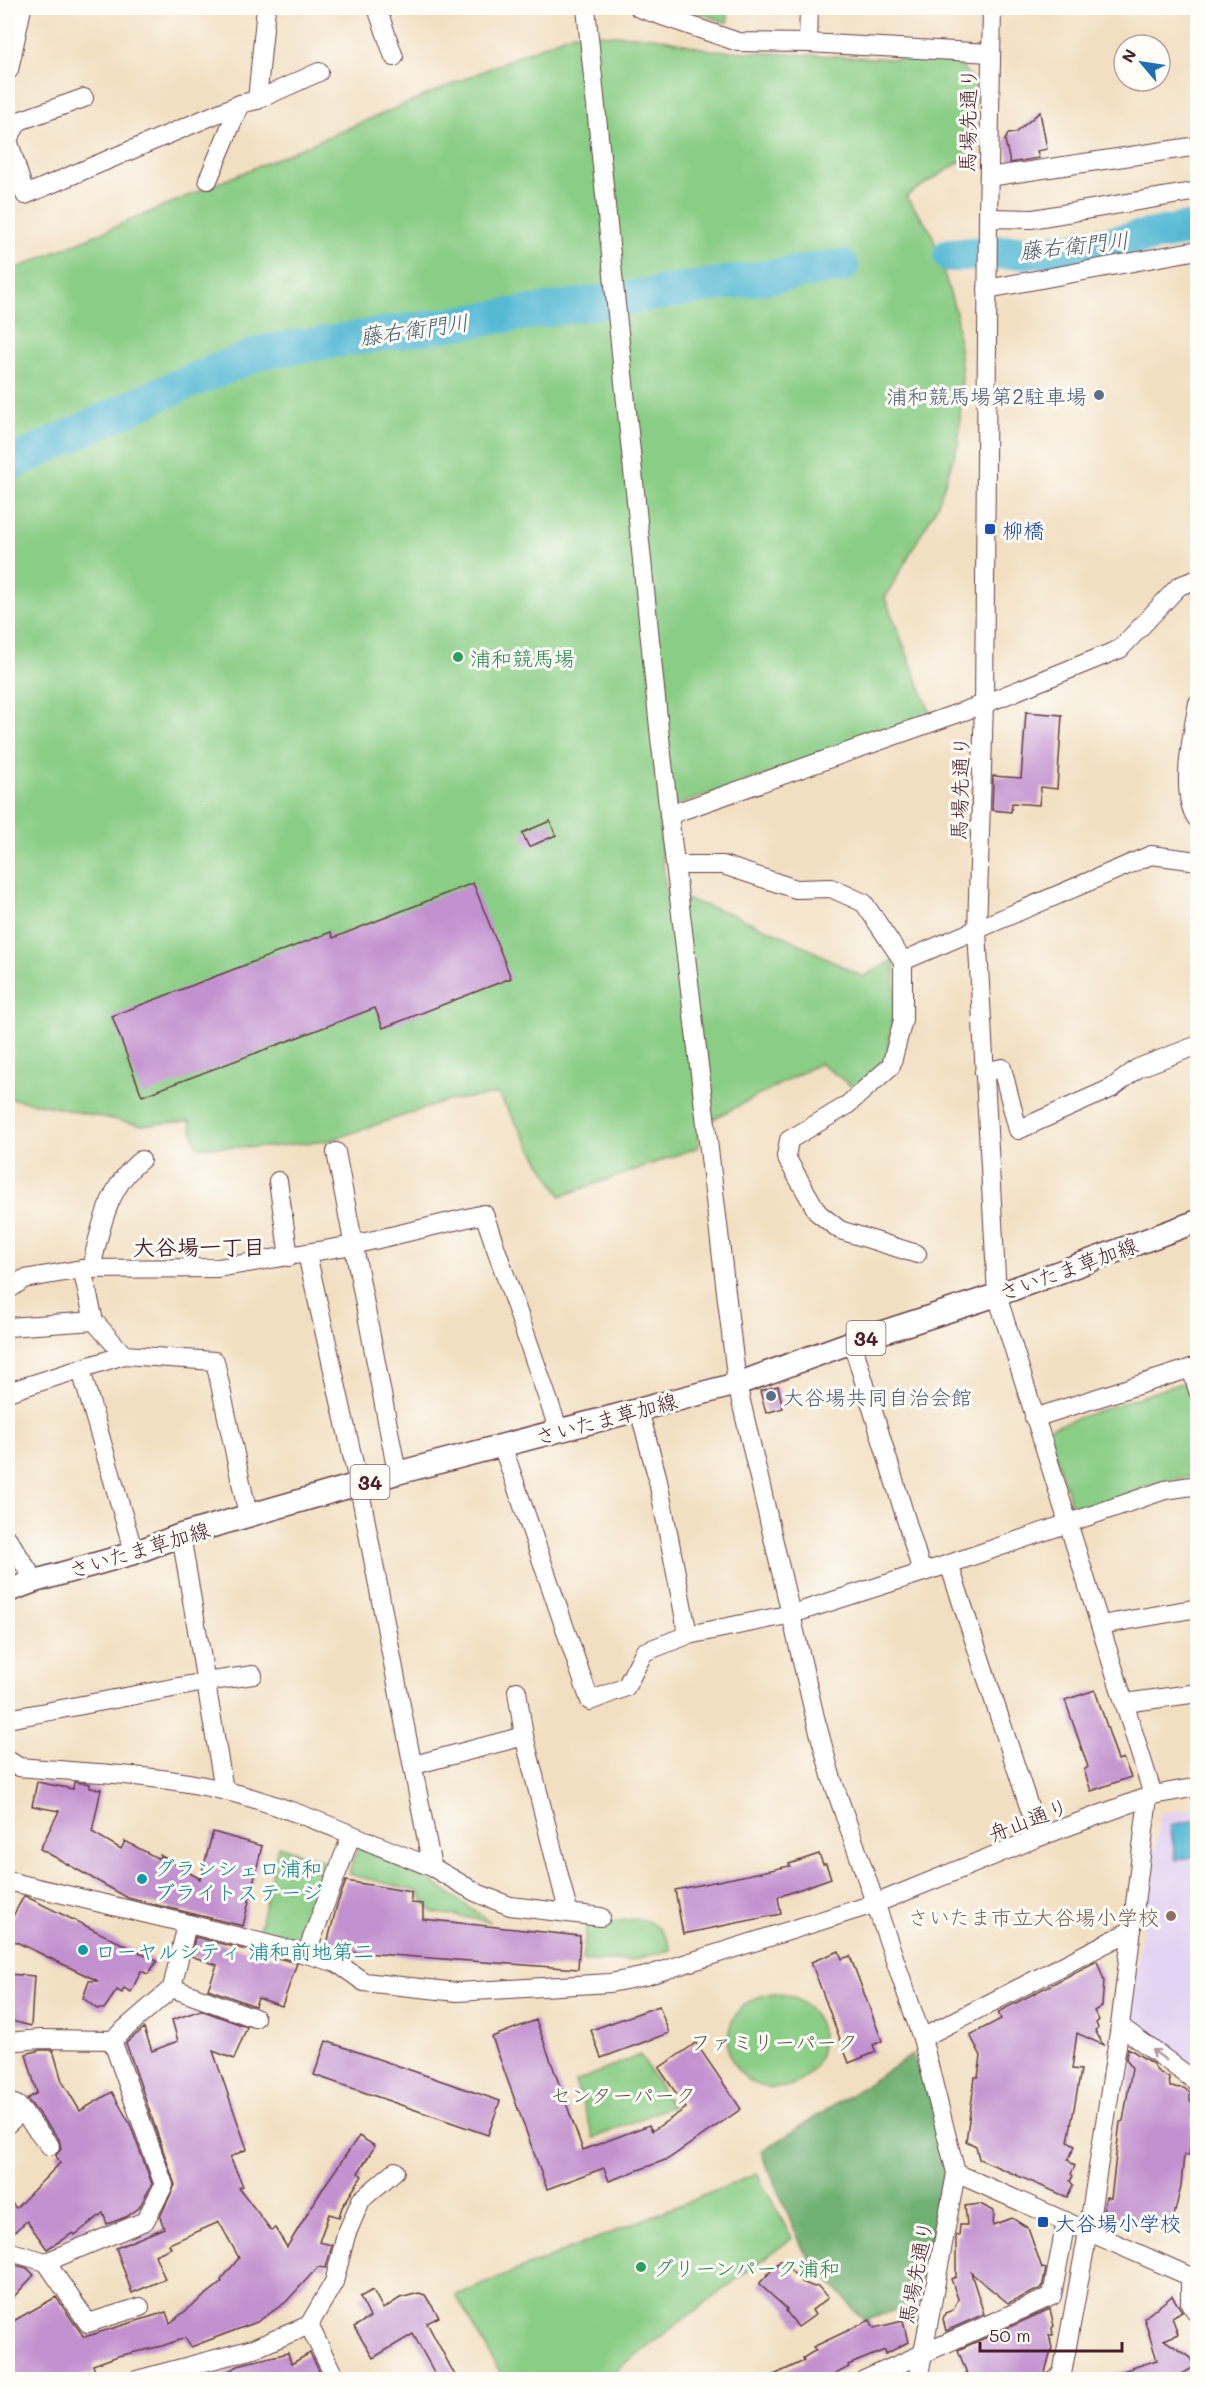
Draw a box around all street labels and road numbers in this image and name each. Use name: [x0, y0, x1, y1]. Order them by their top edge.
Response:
street label: 馬場先通り: [953, 67, 981, 173]
street label: 馬場先通り: [944, 735, 974, 841]
street label: さいたま草加線: [995, 1230, 1141, 1306]
road number: 34: [846, 1321, 886, 1355]
street label: さいたま草加線: [532, 1386, 680, 1450]
road number: 34: [350, 1465, 389, 1499]
street label: さいたま草加線: [65, 1515, 213, 1583]
street label: 舟山通り: [984, 1791, 1072, 1847]
street label: 馬場先通り: [892, 2218, 938, 2326]

